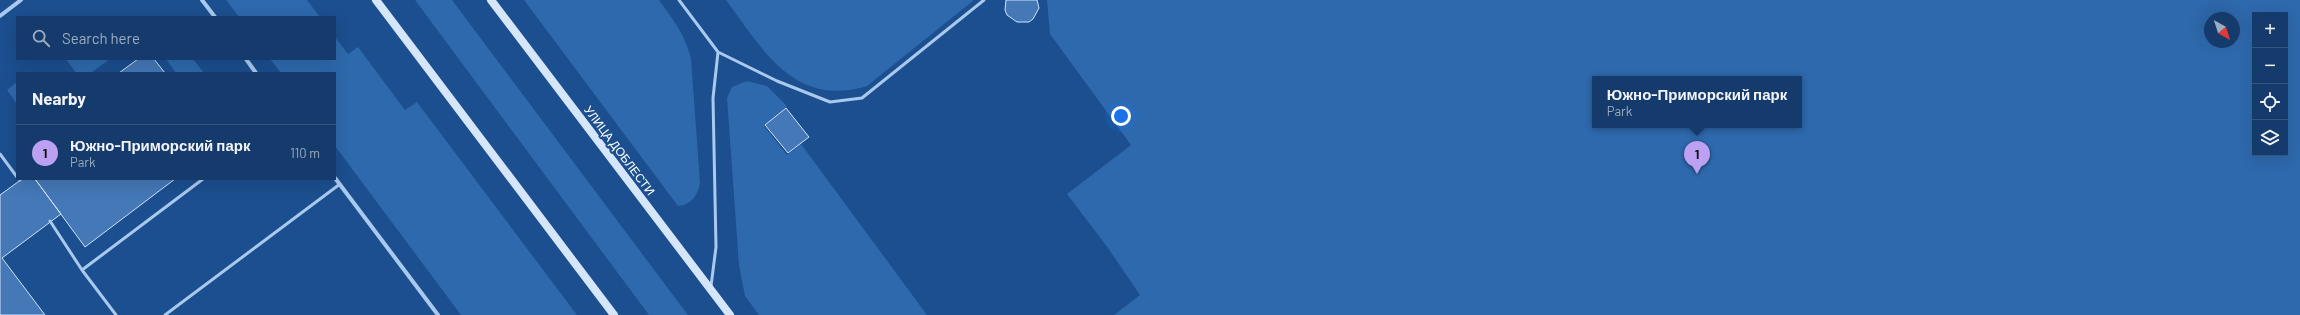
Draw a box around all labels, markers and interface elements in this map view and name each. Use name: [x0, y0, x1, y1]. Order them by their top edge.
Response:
north arrow: [2204, 12, 2240, 48]
map controls: [2252, 12, 2288, 156]
button: +: [2252, 12, 2288, 48]
search box: [16, 16, 336, 60]
icon: search: [30, 27, 52, 49]
text: Search here: [62, 29, 140, 47]
button: −: [2252, 48, 2288, 84]
popup: [1592, 76, 1802, 128]
button: locate: [2252, 84, 2288, 120]
text: Южно-Приморский парк: [1607, 85, 1787, 103]
text: Nearby: [32, 88, 86, 108]
street label: УЛИЦА ДОБЛЕСТИ: [581, 102, 658, 198]
text: Park: [1607, 103, 1632, 119]
your location: [1111, 106, 1131, 126]
button: layers: [2252, 120, 2288, 156]
text: Южно-Приморский парк: [70, 136, 250, 154]
pin: 1: [1684, 141, 1710, 174]
text: 1: [43, 145, 47, 161]
text: 110 m: [290, 145, 320, 161]
text: Park: [70, 154, 96, 170]

